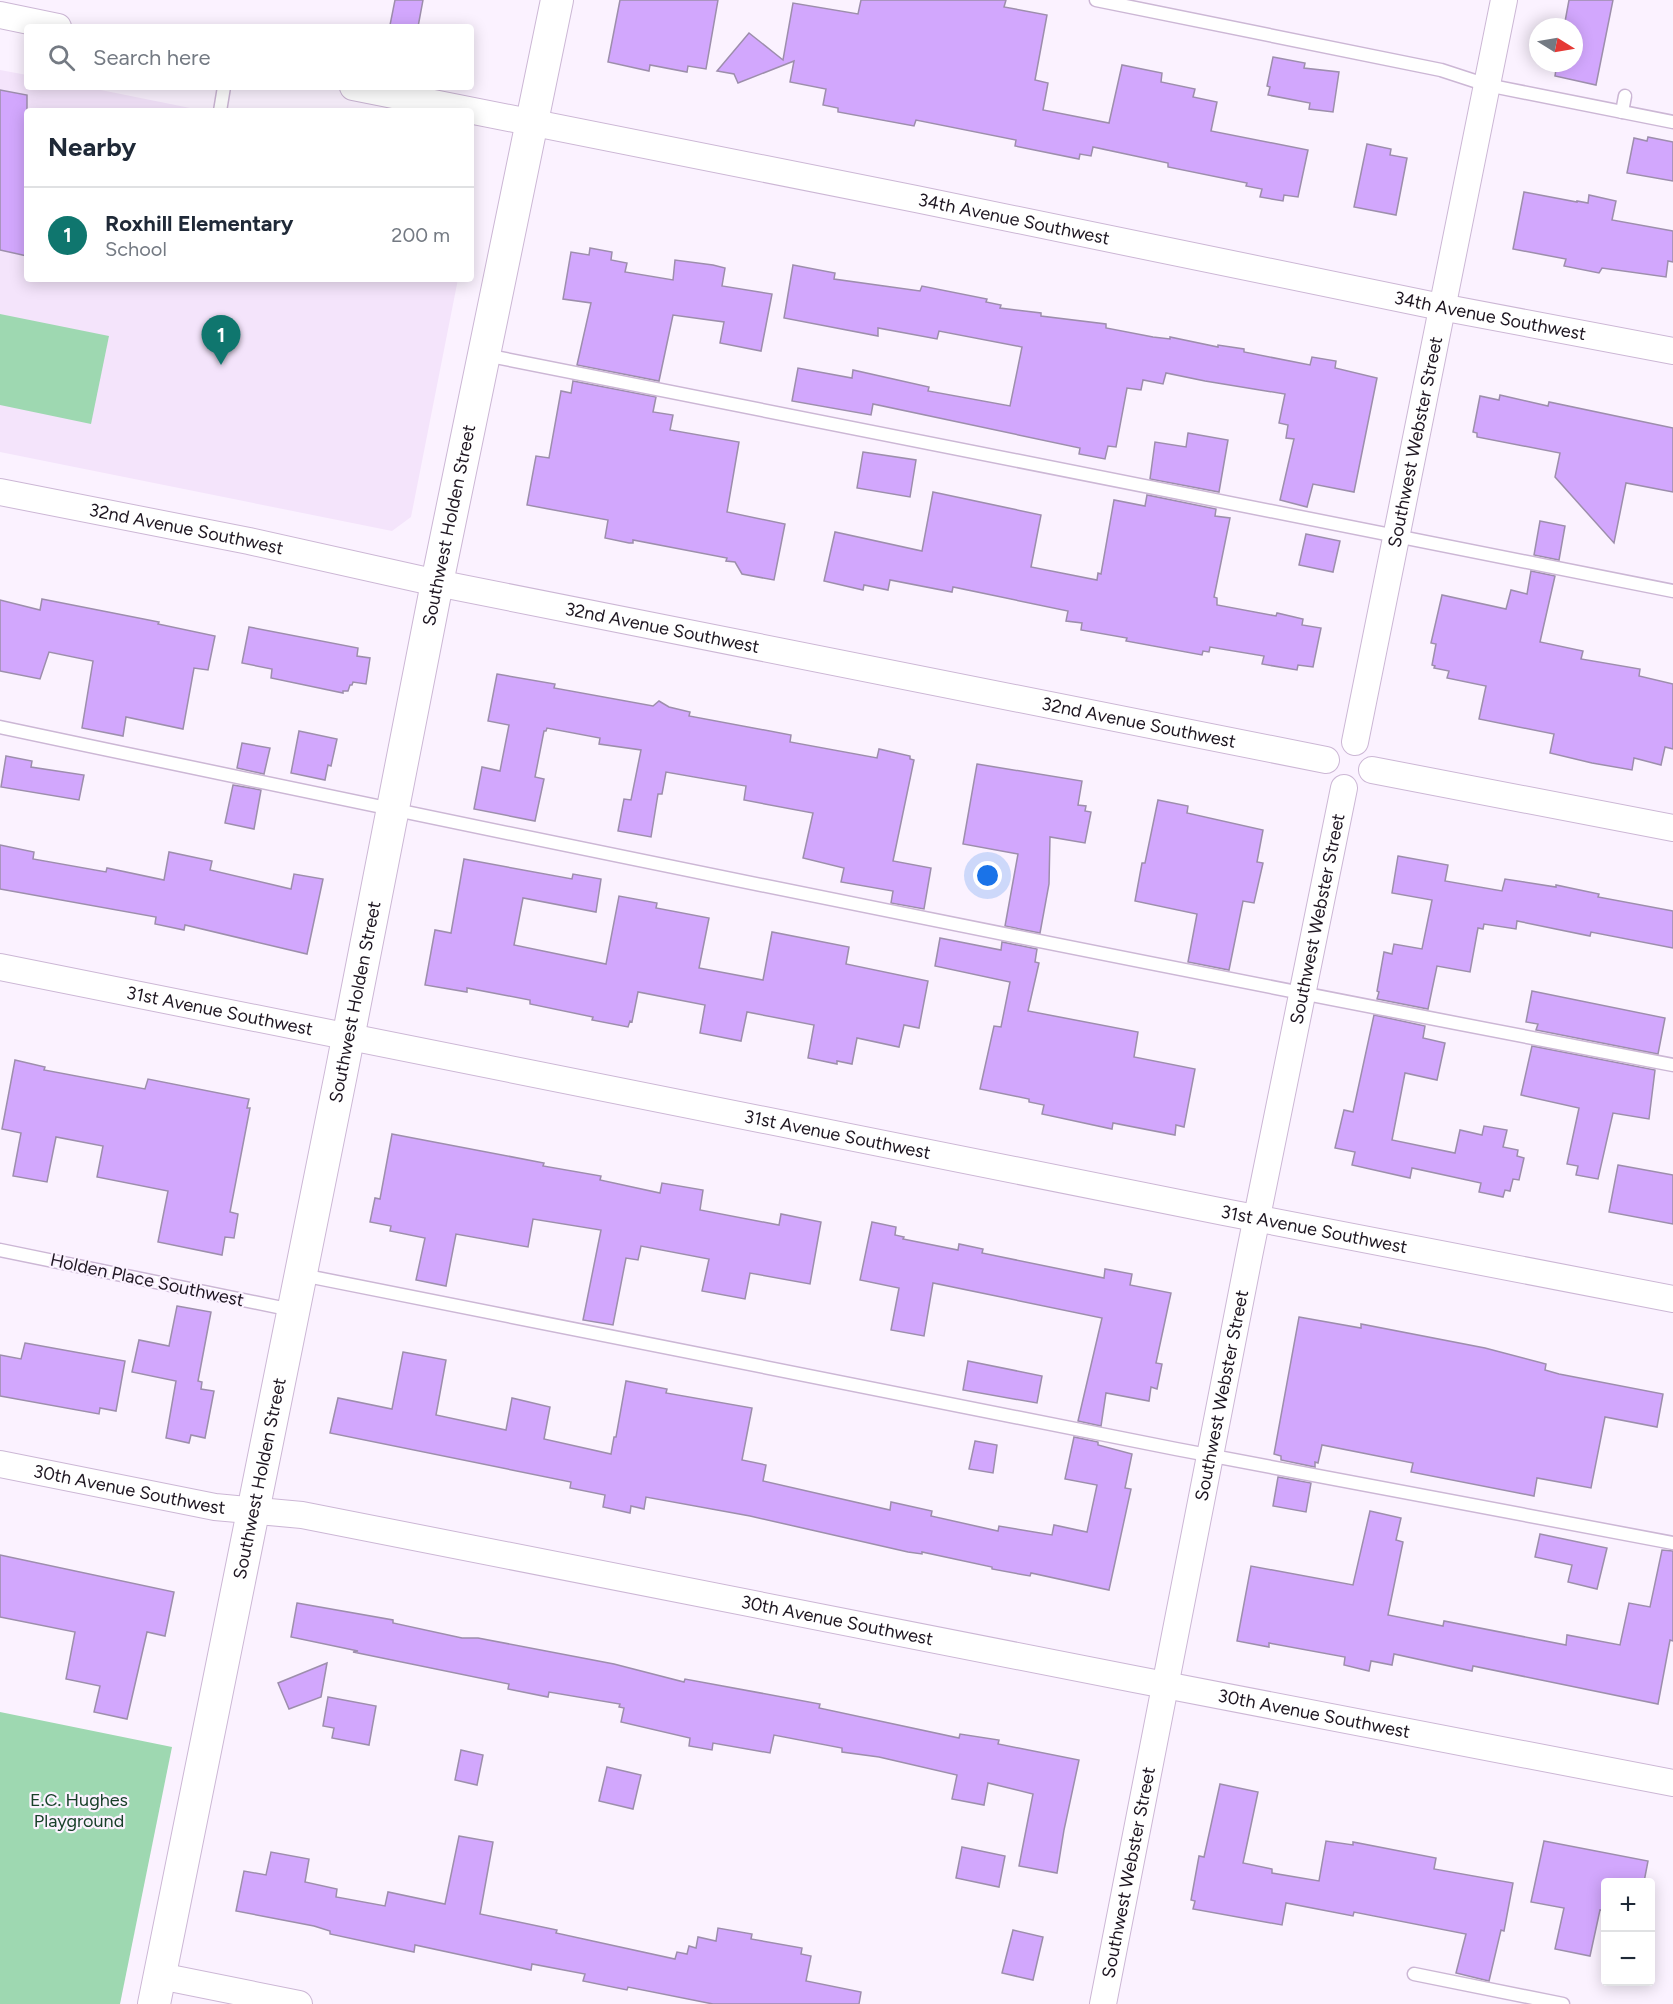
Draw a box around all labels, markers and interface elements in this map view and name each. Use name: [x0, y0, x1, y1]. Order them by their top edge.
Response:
north arrow: [1529, 18, 1583, 72]
search box: [24, 24, 474, 90]
icon: search: [45, 41, 78, 74]
text: Search here: [93, 44, 211, 71]
text: Nearby: [48, 131, 136, 163]
street label: 34th Avenue Southwest: [916, 189, 1112, 250]
text: Roxhill Elementary: [105, 210, 294, 237]
text: 1: [63, 223, 72, 247]
text: 200 m: [391, 223, 450, 247]
text: School: [105, 237, 167, 261]
street label: 34th Avenue Southwest: [1392, 287, 1588, 345]
pin: 1: [202, 316, 240, 365]
street label: Southwest Webster Street: [1383, 334, 1447, 549]
street label: Southwest Holden Street: [418, 422, 480, 628]
street label: 32nd Avenue Southwest: [87, 499, 286, 559]
street label: 32nd Avenue Southwest: [563, 598, 761, 658]
street label: 32nd Avenue Southwest: [1040, 693, 1238, 753]
street label: Southwest Webster Street: [1285, 811, 1350, 1026]
your location: [973, 861, 1002, 890]
street label: Southwest Holden Street: [324, 899, 386, 1105]
street label: 31st Avenue Southwest: [125, 982, 315, 1040]
street label: 31st Avenue Southwest: [742, 1105, 933, 1164]
street label: 31st Avenue Southwest: [1219, 1201, 1409, 1258]
street label: Holden Place Southwest: [48, 1249, 246, 1311]
street label: Southwest Webster Street: [1190, 1288, 1253, 1503]
street label: Southwest Holden Street: [229, 1376, 291, 1581]
street label: 30th Avenue Southwest: [32, 1460, 227, 1519]
street label: 30th Avenue Southwest: [739, 1591, 935, 1650]
street label: 30th Avenue Southwest: [1216, 1684, 1412, 1743]
street label: Southwest Webster Street: [1097, 1765, 1160, 1980]
park label: E.C. Hughes Playground: [30, 1789, 128, 1832]
map controls: [1601, 1878, 1655, 1986]
button: +: [1601, 1878, 1655, 1932]
button: −: [1601, 1932, 1655, 1986]

